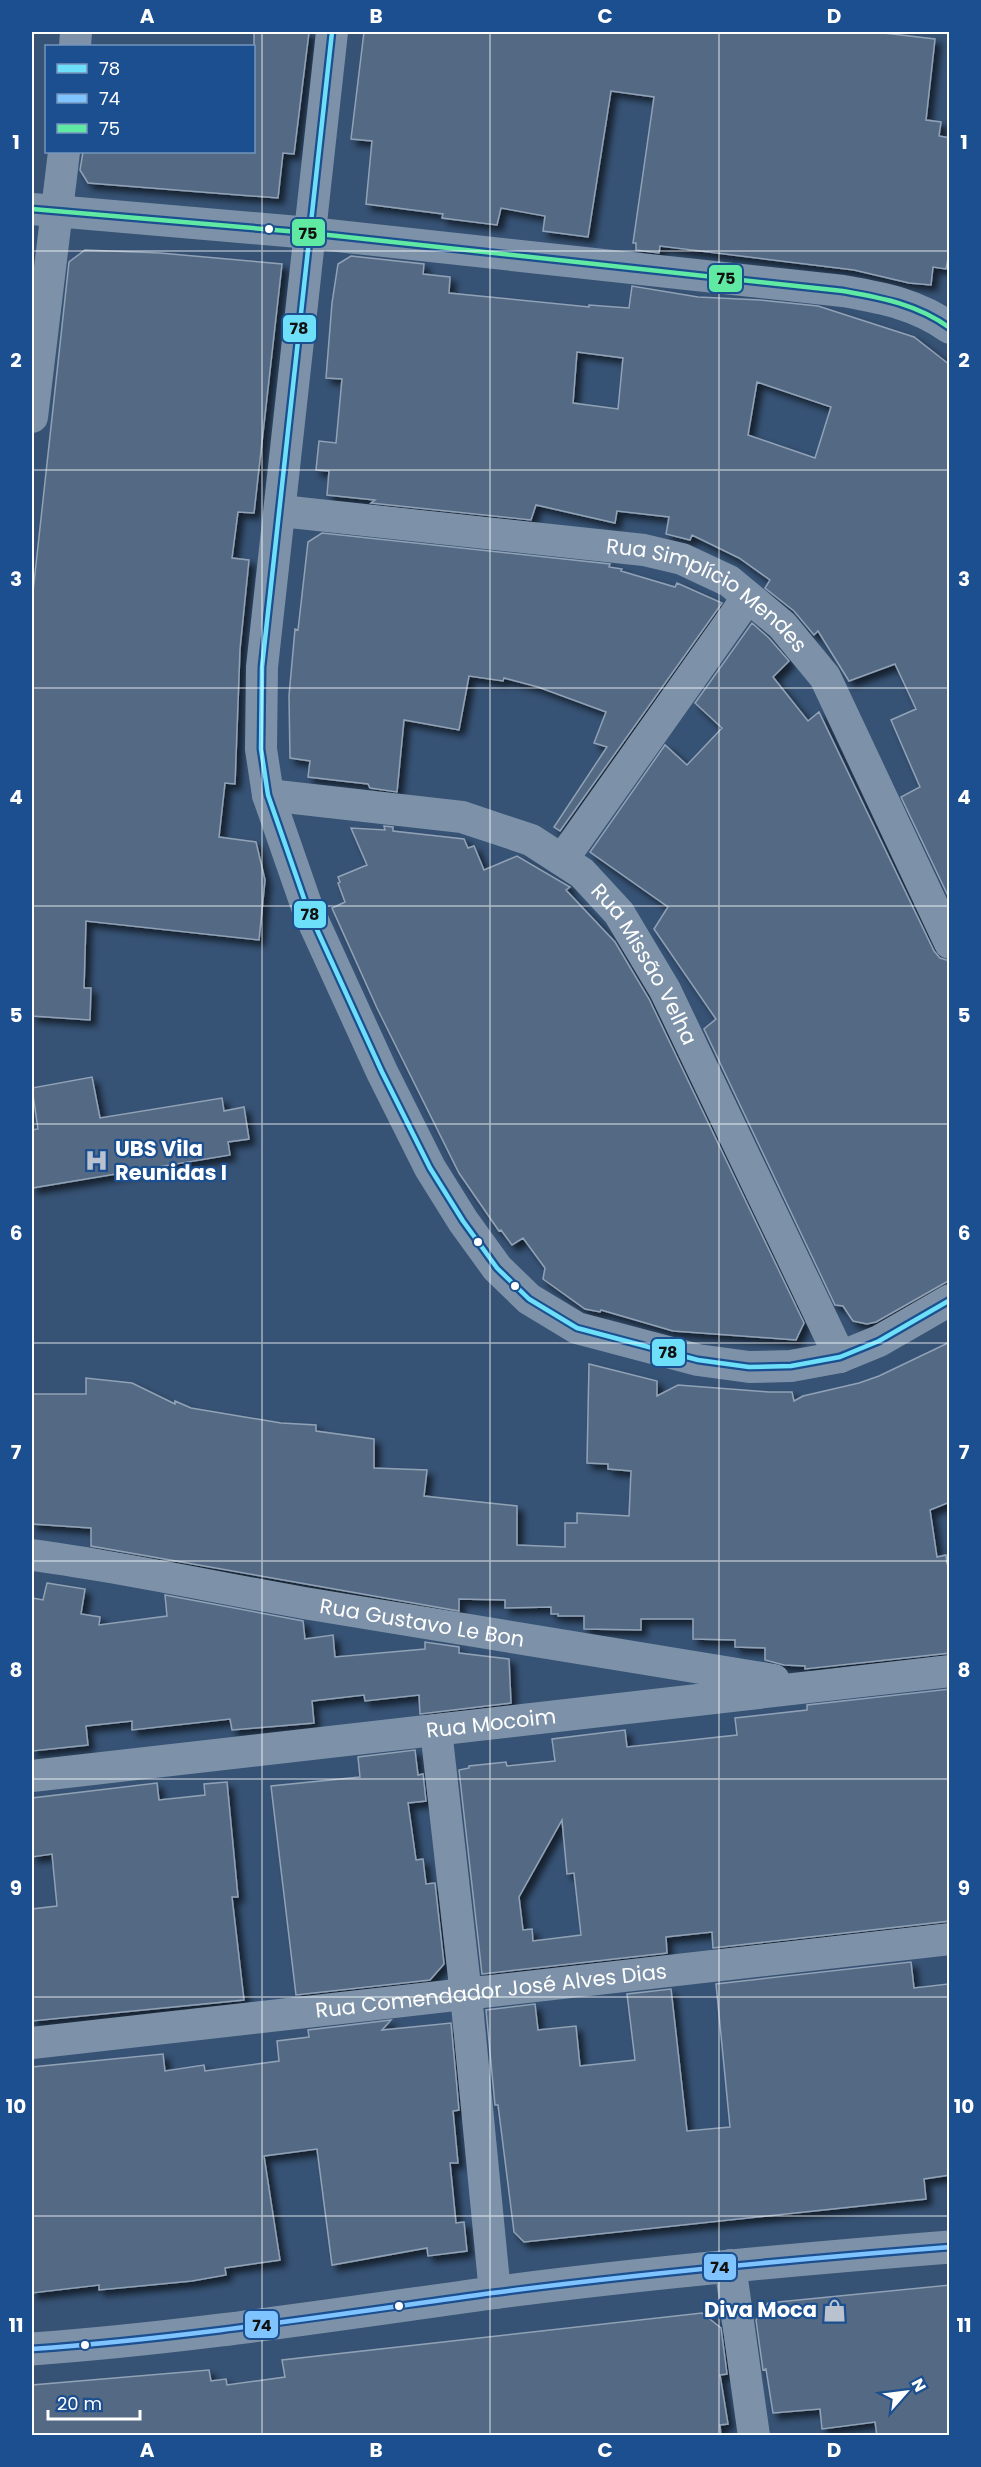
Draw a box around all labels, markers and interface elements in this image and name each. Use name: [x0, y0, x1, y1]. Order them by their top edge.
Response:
text: A: [140, 2, 155, 30]
text: B: [369, 2, 383, 30]
text: C: [597, 2, 613, 30]
text: D: [827, 2, 841, 30]
legend: [45, 45, 255, 153]
text: 78: [99, 56, 120, 81]
text: 74: [99, 86, 120, 111]
text: 75: [99, 116, 120, 141]
text: 1: [12, 128, 20, 156]
text: 1: [960, 128, 968, 156]
line badge: 75: [291, 218, 326, 247]
text: 75: [299, 222, 317, 245]
unlabelled marker: [263, 223, 275, 235]
line badge: 75: [708, 264, 743, 293]
text: 75: [717, 267, 735, 290]
line badge: 78: [282, 314, 317, 343]
text: 78: [290, 317, 308, 340]
text: 2: [10, 346, 22, 374]
text: 2: [958, 346, 970, 374]
street label: Rua Simplício Mendes: [605, 531, 814, 658]
text: 3: [10, 565, 22, 593]
text: 3: [958, 565, 970, 593]
text: 4: [9, 783, 23, 811]
text: 4: [957, 783, 971, 811]
street label: Rua Missão Velha: [585, 877, 704, 1050]
line badge: 78: [293, 900, 327, 929]
text: 78: [301, 903, 319, 926]
text: 5: [10, 1001, 23, 1029]
text: 5: [958, 1001, 971, 1029]
place label: UBS Vila Reunidas I: [115, 1134, 227, 1187]
hospital icon: UBS Vila Reunidas I: [84, 1148, 110, 1174]
text: 6: [10, 1219, 22, 1247]
text: 6: [958, 1219, 970, 1247]
unlabelled marker: [472, 1236, 484, 1248]
unlabelled marker: [509, 1280, 521, 1292]
line badge: 78: [651, 1338, 686, 1367]
text: 78: [659, 1341, 677, 1364]
text: 7: [11, 1438, 22, 1466]
text: 7: [959, 1438, 970, 1466]
street label: Rua Gustavo Le Bon: [318, 1591, 527, 1654]
text: 8: [10, 1656, 22, 1684]
text: 8: [958, 1656, 970, 1684]
street label: Rua Mocoim: [424, 1701, 557, 1745]
text: 9: [10, 1874, 22, 1902]
text: 9: [958, 1874, 970, 1902]
street label: Rua Comendador José Alves Dias: [314, 1956, 668, 2025]
text: 10: [6, 2092, 26, 2120]
text: 10: [954, 2092, 974, 2120]
line badge: 74: [703, 2253, 737, 2281]
text: 74: [710, 2256, 730, 2279]
place label: Diva Moca: [704, 2295, 817, 2324]
shop icon: Diva Moca: [822, 2297, 848, 2323]
unlabelled marker: [393, 2300, 405, 2312]
line badge: 74: [244, 2310, 279, 2339]
text: 11: [8, 2311, 24, 2339]
text: 11: [956, 2311, 972, 2339]
text: 74: [252, 2314, 272, 2337]
unlabelled marker: [79, 2339, 91, 2351]
north arrow: [876, 2362, 936, 2422]
text: N: [906, 2374, 932, 2396]
scale bar: [48, 2383, 140, 2421]
text: 20 m: [57, 2391, 102, 2416]
text: A: [140, 2436, 155, 2464]
text: B: [369, 2436, 383, 2464]
text: C: [597, 2436, 613, 2464]
text: D: [827, 2436, 841, 2464]

